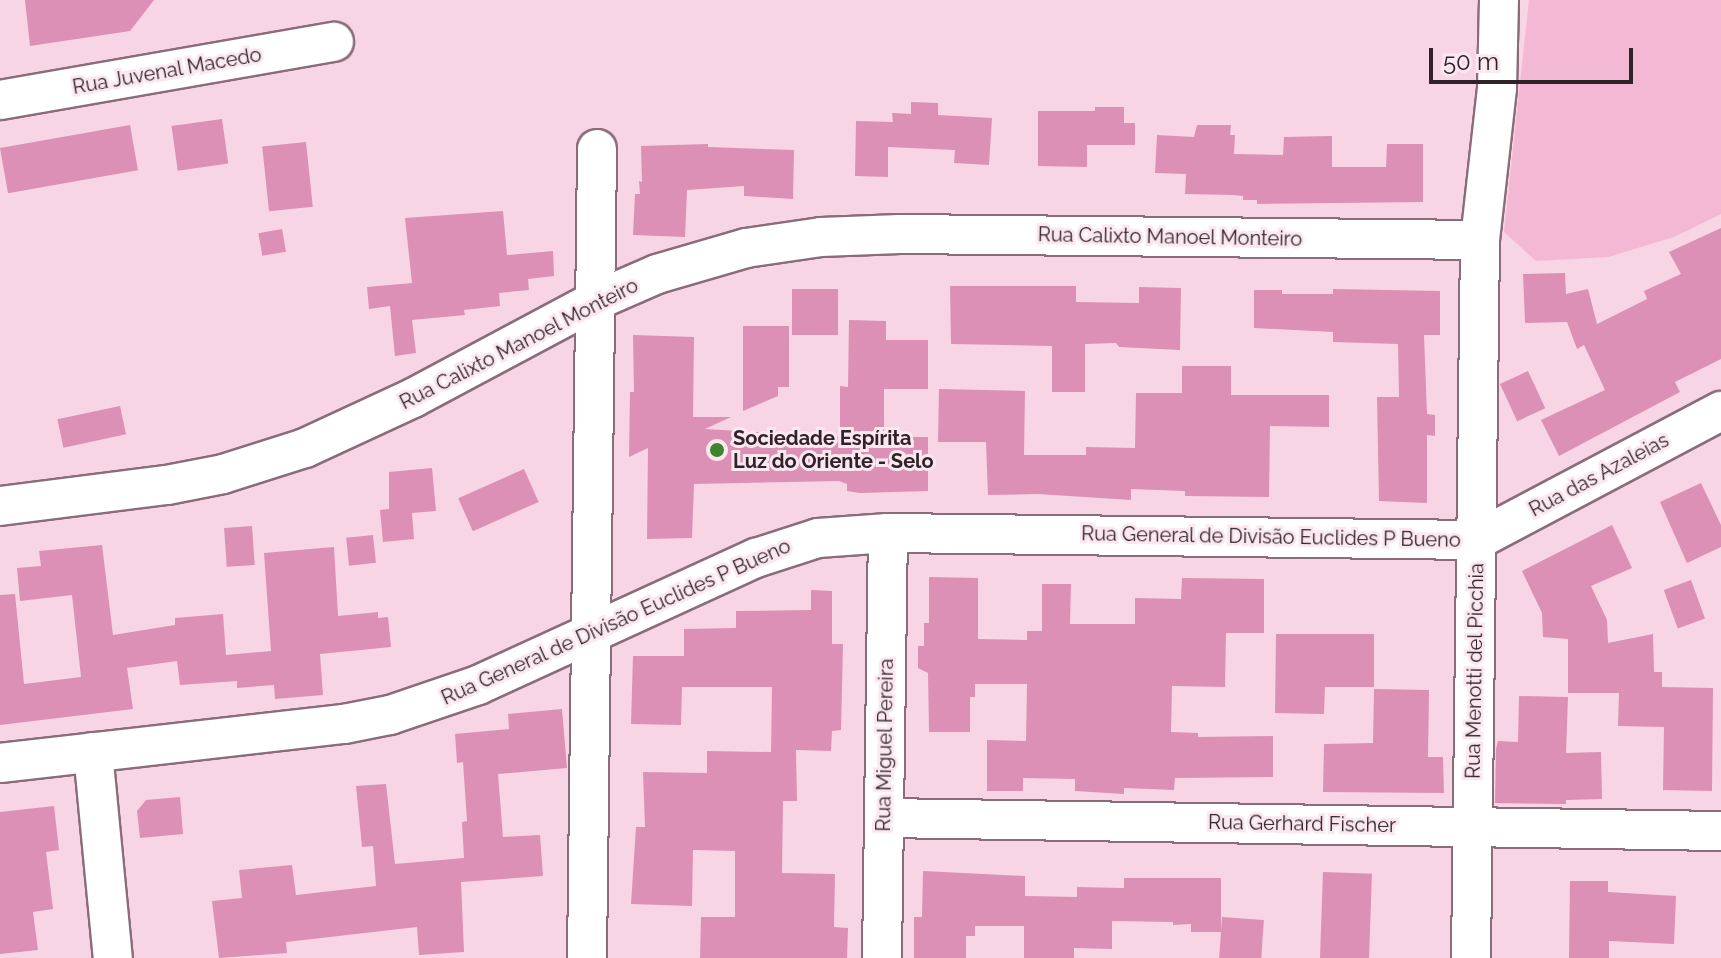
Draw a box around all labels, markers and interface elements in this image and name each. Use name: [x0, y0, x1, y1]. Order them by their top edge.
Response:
scale bar: [1433, 32, 1637, 82]
street label: Rua Juvenal Macedo: [70, 42, 264, 100]
text: 50 m: [1443, 47, 1499, 76]
street label: Rua Calixto Manoel Monteiro: [1037, 223, 1303, 251]
street label: Rua Calixto Manoel Monteiro: [395, 273, 643, 415]
place label: Sociedade Espírita Luz do Oriente - Selo: [733, 426, 934, 473]
street label: Rua das Azaleias: [1525, 428, 1673, 522]
marker: Sociedade Espírita Luz do Oriente - Selo: [708, 441, 726, 459]
street label: Rua General de Divisão Euclides P Bueno: [1080, 522, 1462, 552]
street label: Rua General de Divisão Euclides P Bueno: [437, 534, 795, 710]
street label: Rua Menotti del Picchia: [1461, 563, 1489, 779]
street label: Rua Miguel Pereira: [871, 658, 899, 832]
street label: Rua Gerhard Fischer: [1208, 810, 1396, 838]

